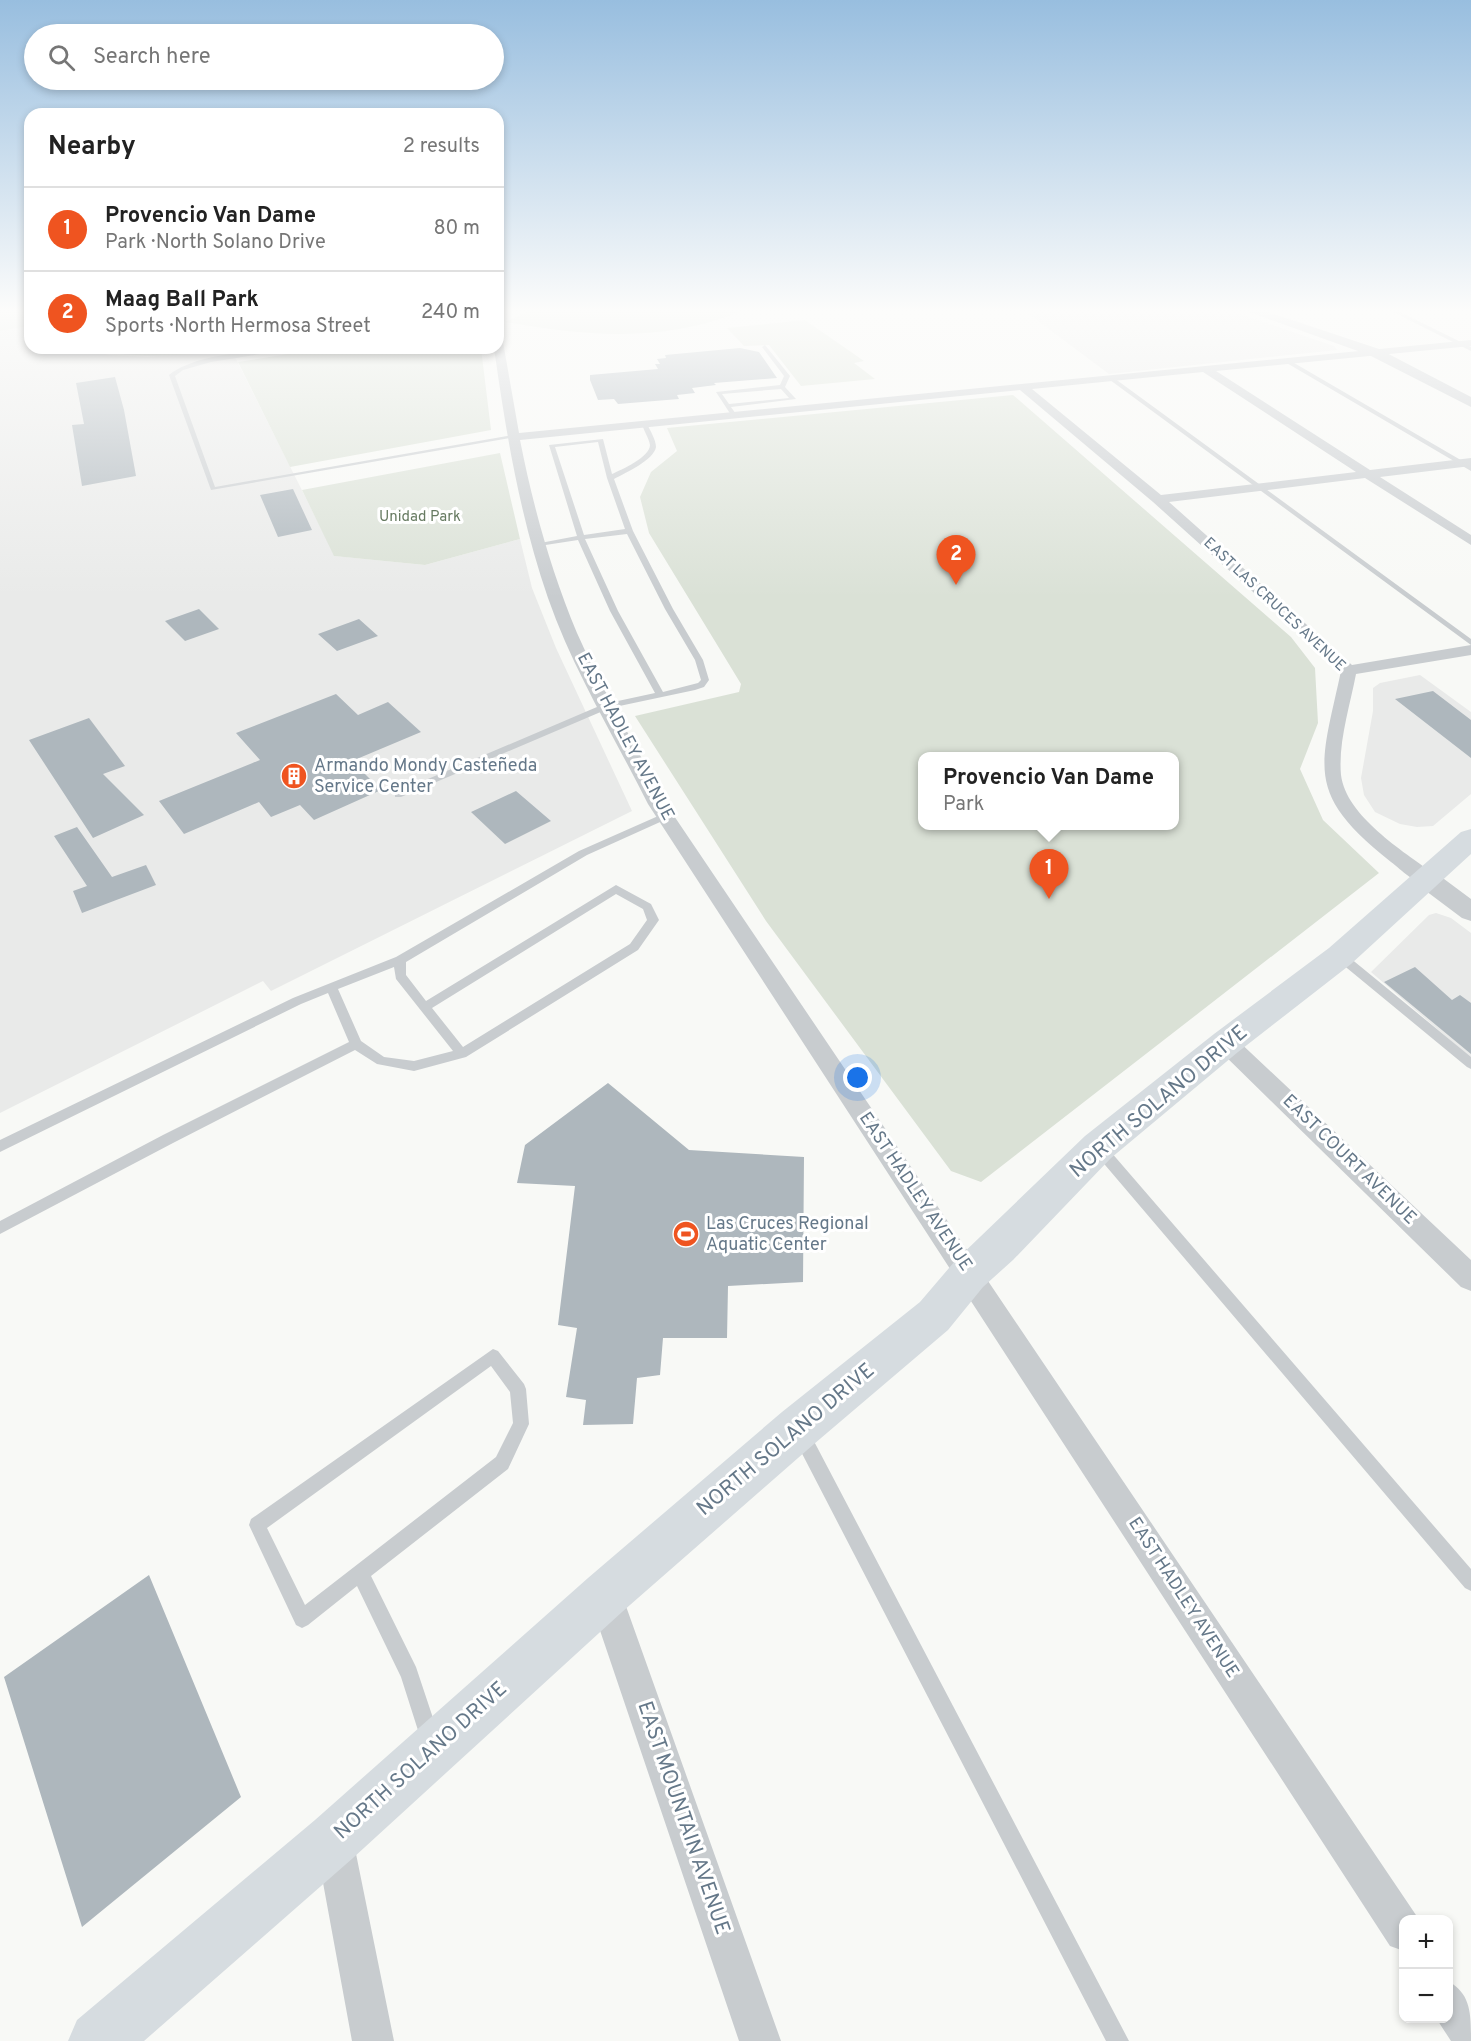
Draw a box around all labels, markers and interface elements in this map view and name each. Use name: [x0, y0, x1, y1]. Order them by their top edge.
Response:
search box: [24, 24, 504, 90]
icon: search: [45, 41, 78, 74]
text: Search here: [93, 44, 211, 71]
text: Nearby: [48, 131, 136, 164]
text: 2 results: [403, 134, 480, 160]
text: Provencio Van Dame: [105, 203, 316, 230]
text: 1: [64, 216, 72, 242]
text: 80 m: [434, 216, 480, 242]
text: Park · North Solano Drive: [105, 230, 326, 256]
text: Maag Ball Park: [105, 287, 259, 314]
text: 2: [61, 300, 74, 326]
text: 240 m: [421, 300, 480, 326]
text: Sports · North Hermosa Street: [105, 314, 371, 340]
park label: Unidad Park: [379, 508, 461, 527]
street label: EAST LAS CRUCES AVENUE: [1199, 534, 1349, 676]
pin: 2: [936, 536, 976, 585]
street label: EAST HADLEY AVENUE: [571, 649, 679, 825]
popup: [918, 752, 1179, 830]
place label: Armando Mondy Casteñeda Service Center: [314, 755, 537, 799]
building icon: Armando Mondy Casteñeda Service Center: [279, 761, 309, 791]
text: Provencio Van Dame: [943, 765, 1154, 792]
text: Park: [943, 792, 984, 818]
pin: 1: [1030, 850, 1068, 899]
street label: NORTH SOLANO DRIVE: [1064, 1020, 1254, 1184]
your location: [843, 1063, 872, 1092]
street label: EAST COURT AVENUE: [1277, 1090, 1421, 1230]
street label: EAST HADLEY AVENUE: [853, 1108, 977, 1276]
place label: Las Cruces Regional Aquatic Center: [706, 1213, 869, 1257]
sports icon: Las Cruces Regional Aquatic Center: [671, 1219, 701, 1249]
street label: NORTH SOLANO DRIVE: [691, 1358, 881, 1522]
street label: EAST HADLEY AVENUE: [1122, 1513, 1244, 1683]
street label: NORTH SOLANO DRIVE: [329, 1676, 513, 1846]
street label: EAST MOUNTAIN AVENUE: [630, 1698, 736, 1938]
map controls: [1399, 1915, 1453, 2023]
button: +: [1399, 1915, 1453, 1969]
button: −: [1399, 1969, 1453, 2023]

